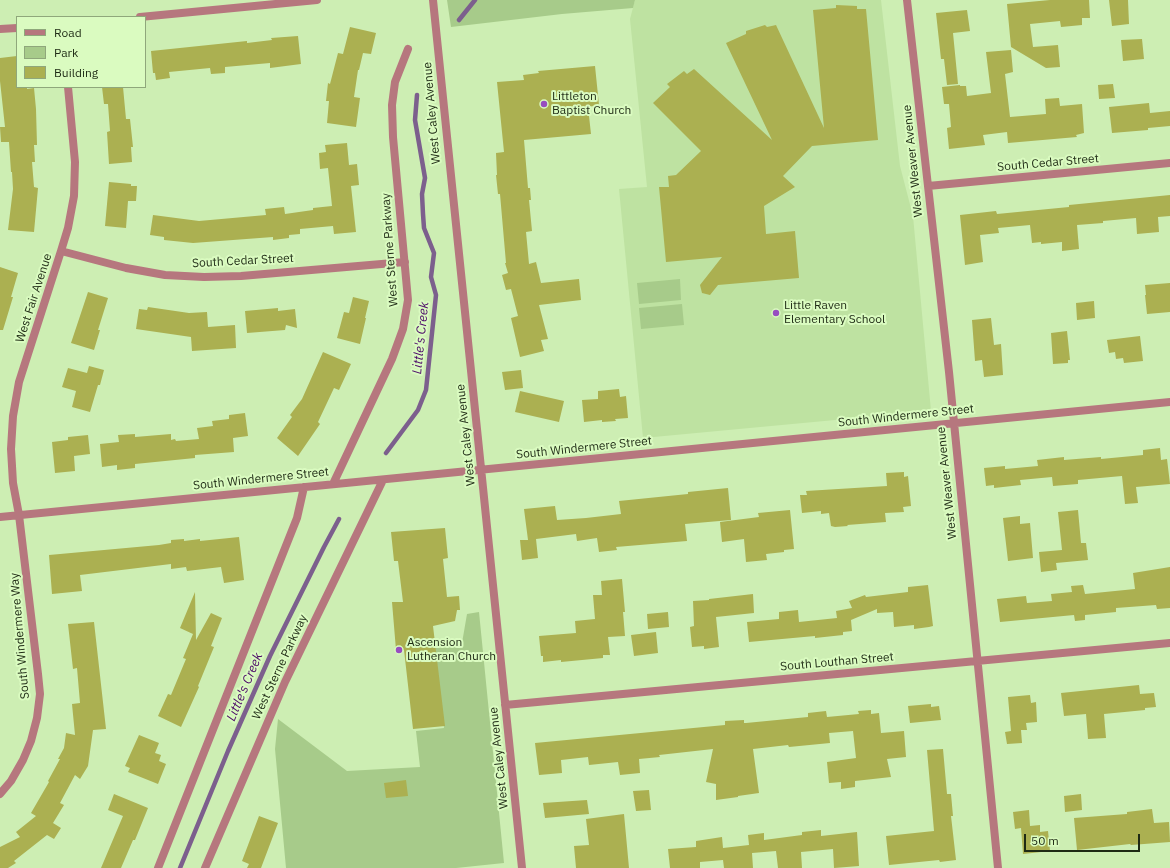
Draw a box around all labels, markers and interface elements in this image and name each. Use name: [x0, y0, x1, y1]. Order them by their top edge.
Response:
legend: [16, 16, 146, 88]
text: Road: [54, 25, 82, 40]
text: Park: [54, 45, 78, 60]
street label: West Caley Avenue: [420, 61, 444, 165]
text: Building: [54, 65, 98, 80]
place label: Littleton Baptist Church: [552, 90, 631, 118]
marker: Littleton Baptist Church: [539, 99, 549, 109]
street label: West Weaver Avenue: [900, 104, 926, 218]
street label: South Cedar Street: [997, 151, 1099, 175]
street label: West Sterne Parkway: [379, 193, 401, 307]
street label: South Cedar Street: [192, 251, 294, 271]
street label: West Fair Avenue: [13, 252, 55, 344]
place label: Little Raven Elementary School: [784, 299, 885, 327]
water label: Little's Creek: [409, 301, 433, 375]
marker: Little Raven Elementary School: [771, 308, 781, 318]
street label: West Caley Avenue: [453, 383, 479, 487]
street label: South Windermere Street: [837, 402, 975, 430]
street label: West Weaver Avenue: [934, 426, 960, 540]
street label: South Windermere Street: [515, 434, 653, 462]
street label: South Windermere Street: [192, 465, 330, 493]
street label: South Windermere Way: [7, 572, 33, 700]
street label: West Sterne Parkway: [249, 612, 311, 722]
place label: Ascension Lutheran Church: [407, 636, 496, 664]
marker: Ascension Lutheran Church: [394, 645, 404, 655]
street label: South Louthan Street: [780, 650, 894, 674]
water label: Little's Creek: [224, 651, 266, 723]
street label: West Caley Avenue: [486, 706, 512, 810]
scale bar: [1026, 826, 1142, 852]
text: 50 m: [1031, 833, 1059, 848]

